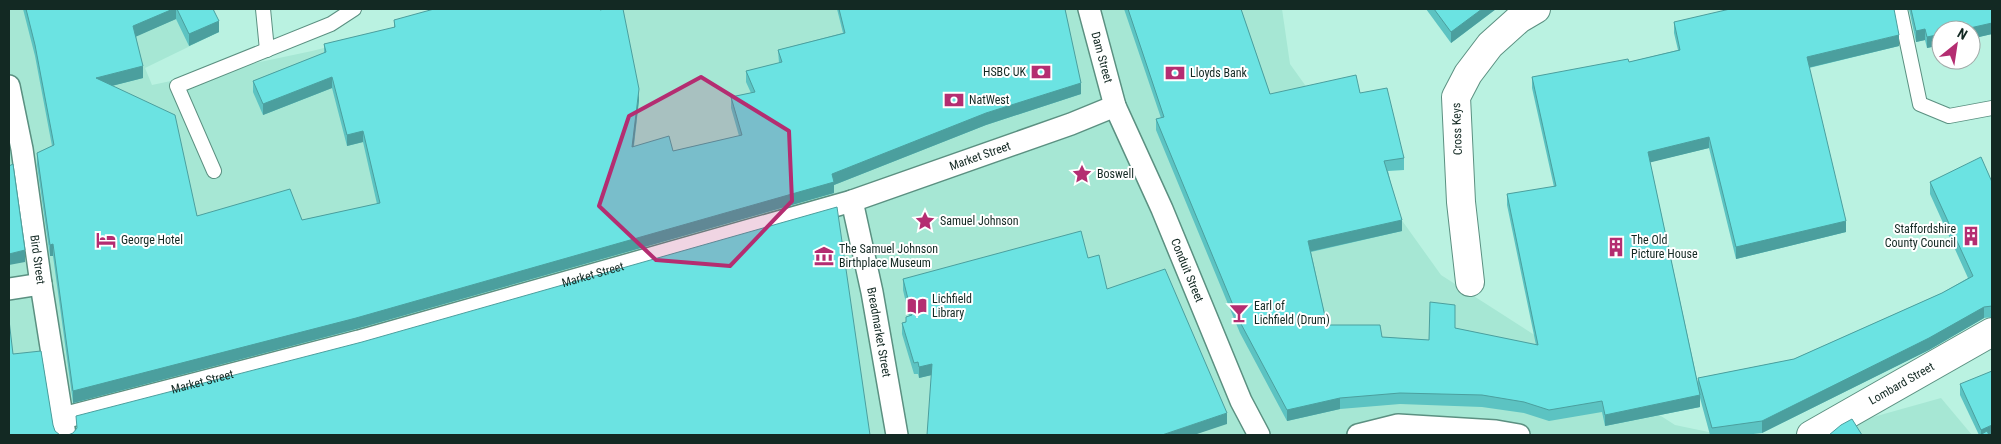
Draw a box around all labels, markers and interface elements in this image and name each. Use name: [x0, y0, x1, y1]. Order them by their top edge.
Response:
north arrow: [1931, 20, 1981, 70]
text: N: [1955, 25, 1970, 43]
street label: Dam Street: [1088, 30, 1116, 85]
bank icon: HSBC UK: [1030, 61, 1052, 83]
bank icon: Lloyds Bank: [1164, 62, 1186, 84]
place label: HSBC UK: [983, 65, 1026, 79]
place label: Lloyds Bank: [1190, 66, 1248, 80]
bank icon: NatWest: [943, 89, 965, 111]
place label: NatWest: [969, 93, 1010, 107]
street label: Cross Keys: [1449, 103, 1465, 155]
street label: Market Street: [948, 139, 1013, 173]
place icon: Boswell: [1071, 163, 1093, 185]
place label: Boswell: [1097, 167, 1134, 181]
place icon: Samuel Johnson: [914, 210, 936, 232]
place label: Samuel Johnson: [940, 214, 1019, 228]
place label: Staffordshire County Council: [1885, 222, 1956, 250]
building icon: Staffordshire County Council: [1960, 225, 1982, 247]
hotel icon: George Hotel: [95, 229, 117, 251]
place label: George Hotel: [121, 233, 183, 247]
place label: The Old Picture House: [1631, 233, 1698, 261]
street label: Bird Street: [27, 234, 48, 286]
street label: Conduit Street: [1168, 236, 1207, 305]
building icon: The Old Picture House: [1605, 236, 1627, 258]
place label: The Samuel Johnson Birthplace Museum: [839, 242, 938, 270]
museum icon: The Samuel Johnson Birthplace Museum: [813, 245, 835, 267]
street label: Market Street: [560, 259, 626, 290]
street label: Breadmarket Street: [864, 286, 894, 379]
place label: Lichfield Library: [932, 292, 972, 320]
library icon: Lichfield Library: [906, 295, 928, 317]
place label: Earl of Lichfield (Drum): [1254, 299, 1330, 327]
bar icon: Earl of Lichfield (Drum): [1228, 302, 1250, 324]
street label: Lombard Street: [1866, 359, 1937, 408]
street label: Market Street: [170, 367, 235, 397]

